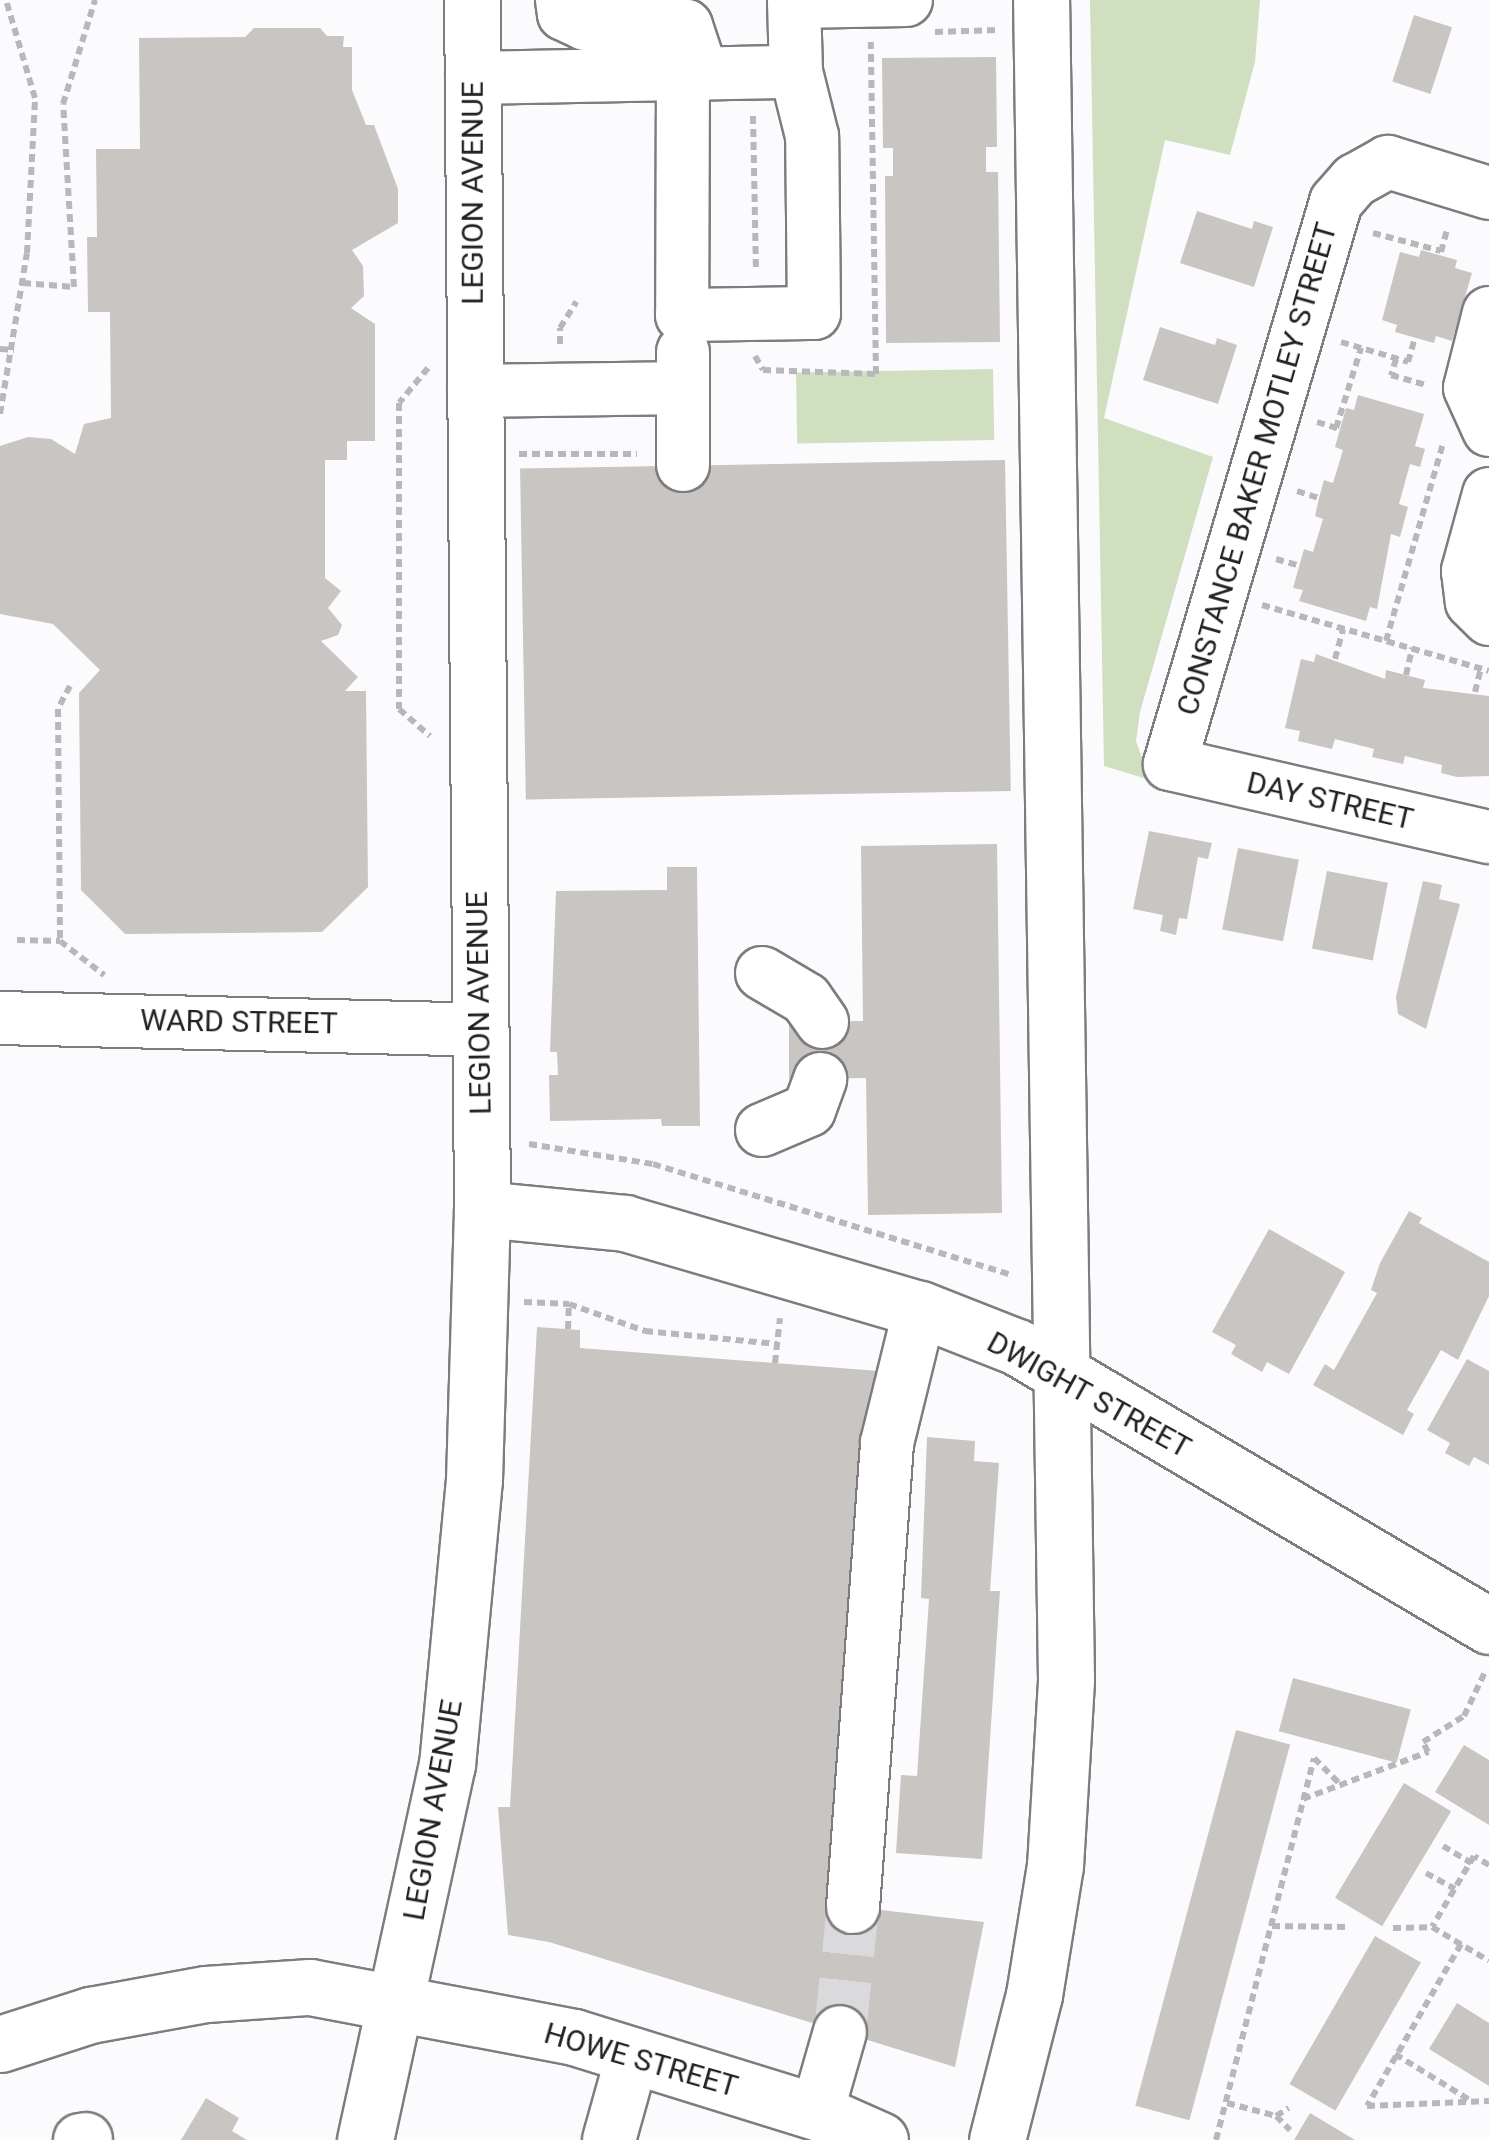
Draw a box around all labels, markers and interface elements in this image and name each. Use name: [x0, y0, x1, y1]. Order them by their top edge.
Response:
street label: LEGION AVENUE: [455, 81, 491, 305]
street label: CONSTANCE BAKER MOTLEY STREET: [1169, 219, 1345, 719]
street label: DAY STREET: [1243, 764, 1417, 838]
street label: LEGION AVENUE: [459, 891, 499, 1115]
street label: WARD STREET: [140, 1002, 338, 1042]
street label: DWIGHT STREET: [981, 1324, 1197, 1466]
street label: LEGION AVENUE: [396, 1697, 470, 1923]
street label: HOWE STREET: [540, 2015, 742, 2105]

